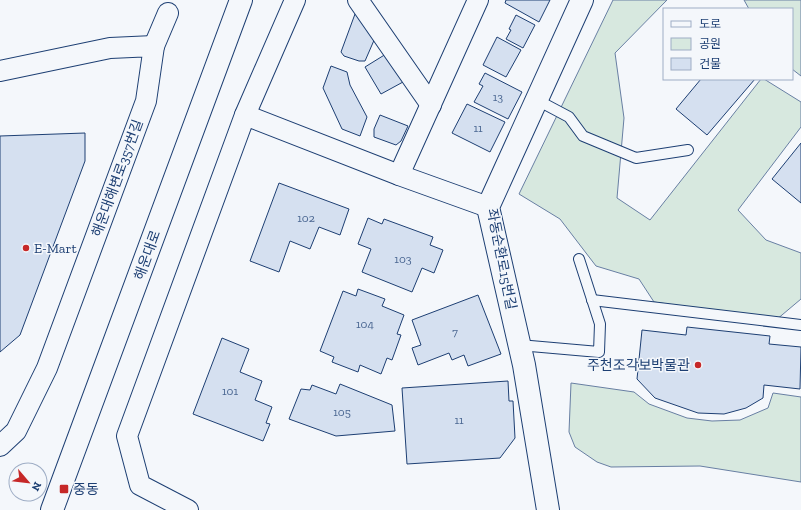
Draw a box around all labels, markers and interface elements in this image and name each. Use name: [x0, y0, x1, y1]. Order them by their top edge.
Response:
legend: [663, 8, 793, 80]
text: 도로: [699, 17, 721, 31]
text: 공원: [699, 37, 721, 51]
text: 건물: [699, 57, 721, 71]
house number: 13: [493, 90, 503, 104]
street label: 해운대해변로357번길: [88, 117, 147, 239]
house number: 11: [473, 121, 483, 135]
street label: 좌동순환로15번길: [483, 207, 520, 311]
house number: 102: [297, 211, 315, 225]
street label: 해운대로: [131, 228, 164, 282]
place label: E-Mart: [34, 240, 77, 257]
marker: E-Mart: [21, 243, 31, 253]
house number: 103: [394, 252, 412, 266]
house number: 104: [356, 317, 375, 331]
house number: 7: [452, 325, 458, 339]
place label: 주천조각보박물관: [587, 357, 690, 374]
marker: 주천조각보박물관: [693, 360, 703, 370]
house number: 101: [222, 384, 238, 398]
house number: 105: [333, 405, 351, 419]
house number: 11: [454, 413, 464, 427]
north arrow: [8, 462, 48, 502]
text: N: [28, 480, 44, 494]
place label: 중동: [73, 481, 99, 498]
marker: 중동: [58, 483, 70, 495]

